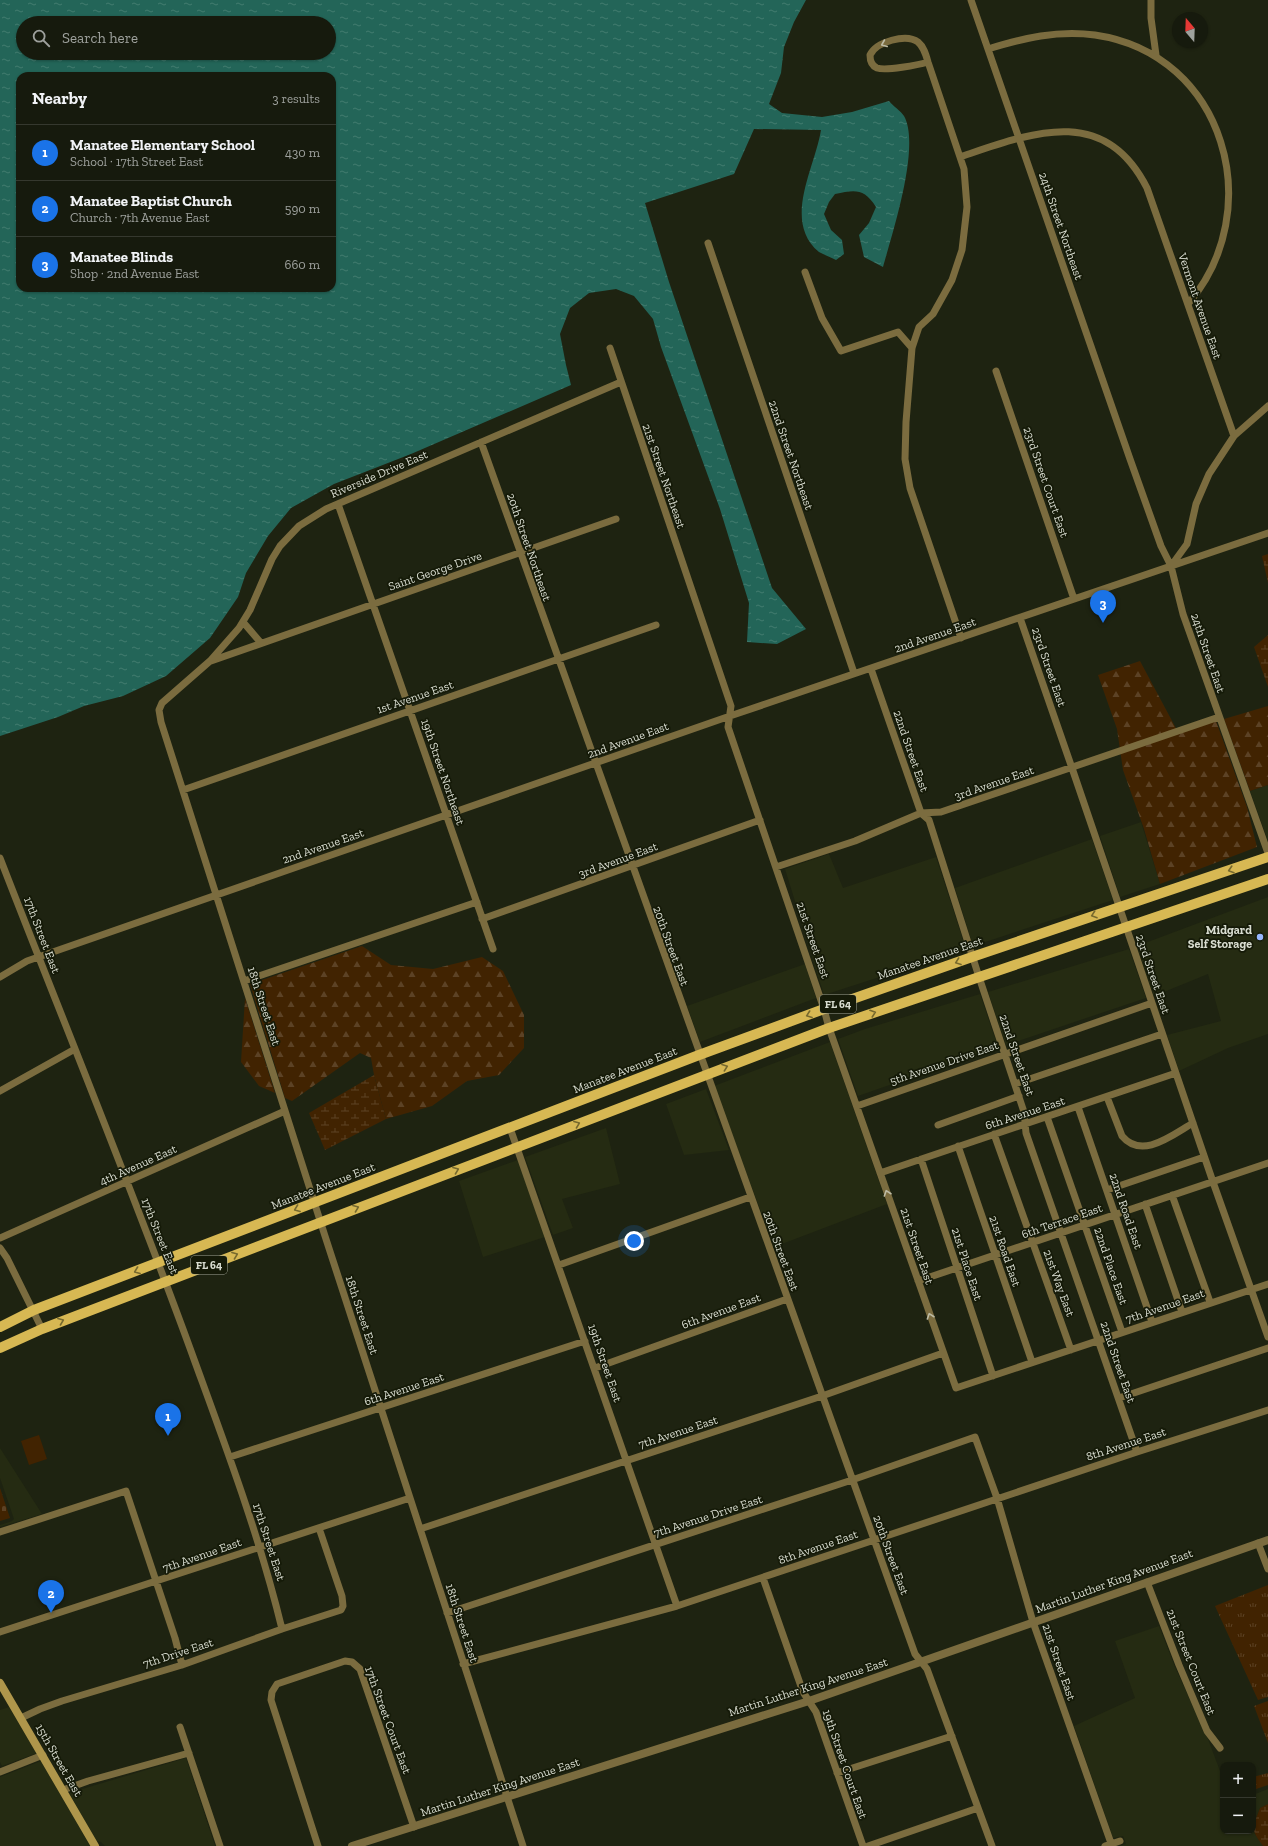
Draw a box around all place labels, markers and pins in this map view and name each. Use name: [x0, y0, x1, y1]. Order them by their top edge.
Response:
pin: 3: [1090, 590, 1116, 623]
place label: Midgard Self Storage: [1188, 923, 1252, 951]
marker: Midgard Self Storage: [1255, 932, 1265, 942]
pin: 1: [155, 1403, 181, 1436]
pin: 2: [38, 1580, 64, 1613]

